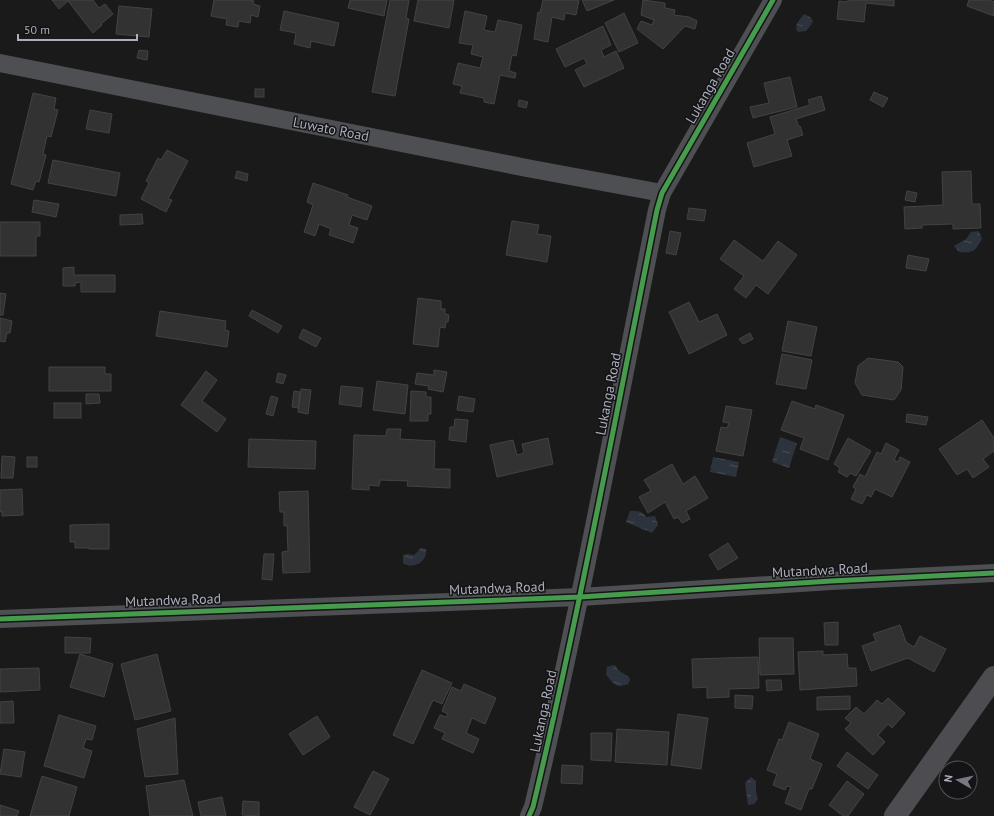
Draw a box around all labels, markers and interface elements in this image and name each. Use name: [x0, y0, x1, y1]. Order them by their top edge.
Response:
scale bar: [18, 16, 137, 42]
text: 50 m: [24, 22, 50, 37]
street label: Lukanga Road: [681, 45, 739, 127]
street label: Luwato Road: [291, 113, 371, 145]
street label: Lukanga Road: [591, 351, 625, 437]
street label: Mutandwa Road: [772, 558, 868, 582]
street label: Mutandwa Road: [449, 577, 545, 599]
street label: Mutandwa Road: [125, 589, 221, 611]
street label: Lukanga Road: [526, 668, 560, 754]
north arrow: [938, 760, 978, 800]
text: N: [941, 774, 956, 783]

